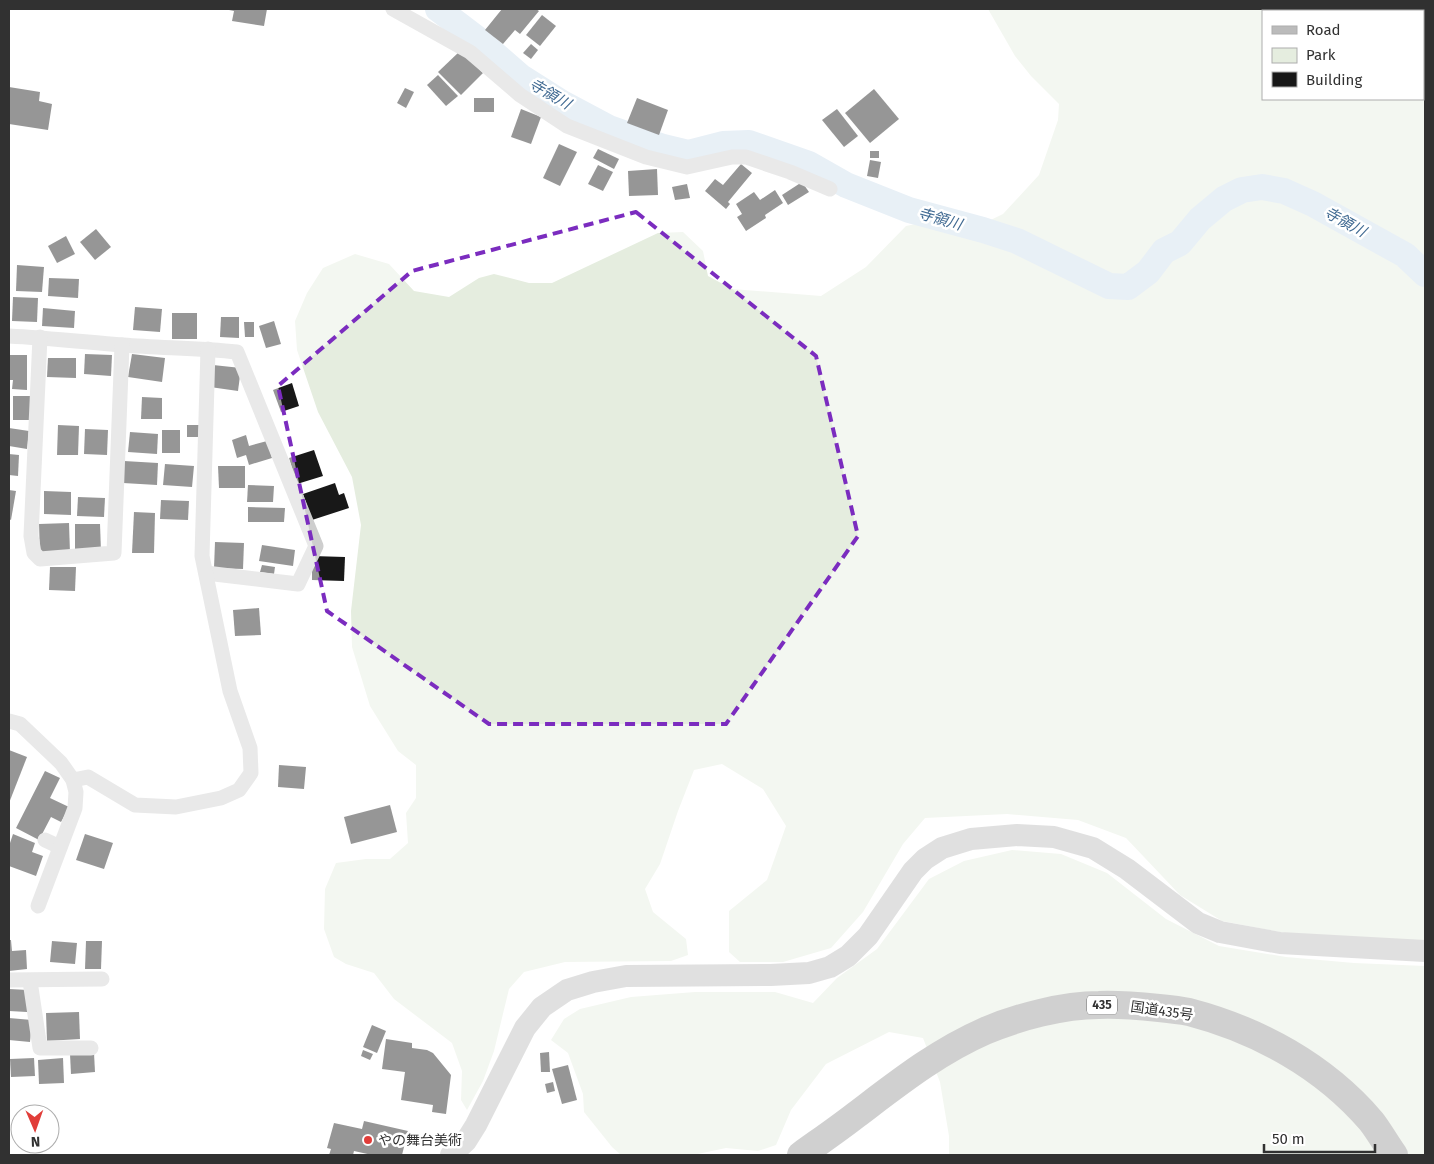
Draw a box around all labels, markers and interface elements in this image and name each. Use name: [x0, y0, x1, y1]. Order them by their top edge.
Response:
legend: [1262, 10, 1424, 100]
text: Road: [1306, 21, 1341, 39]
text: Park: [1306, 46, 1336, 64]
text: Building: [1306, 71, 1362, 89]
water label: 寺領川: [526, 75, 576, 114]
water label: 寺領川: [1321, 203, 1371, 242]
water label: 寺領川: [916, 204, 966, 234]
road number: 435: [1087, 996, 1117, 1014]
street label: 国道435号: [1130, 998, 1194, 1024]
north arrow: [10, 1104, 60, 1154]
scale bar: [1264, 1122, 1375, 1154]
text: 50 m: [1272, 1130, 1305, 1148]
place label: やの舞台美術: [378, 1132, 462, 1149]
text: N: [30, 1133, 40, 1150]
marker: やの舞台美術: [362, 1134, 374, 1146]

